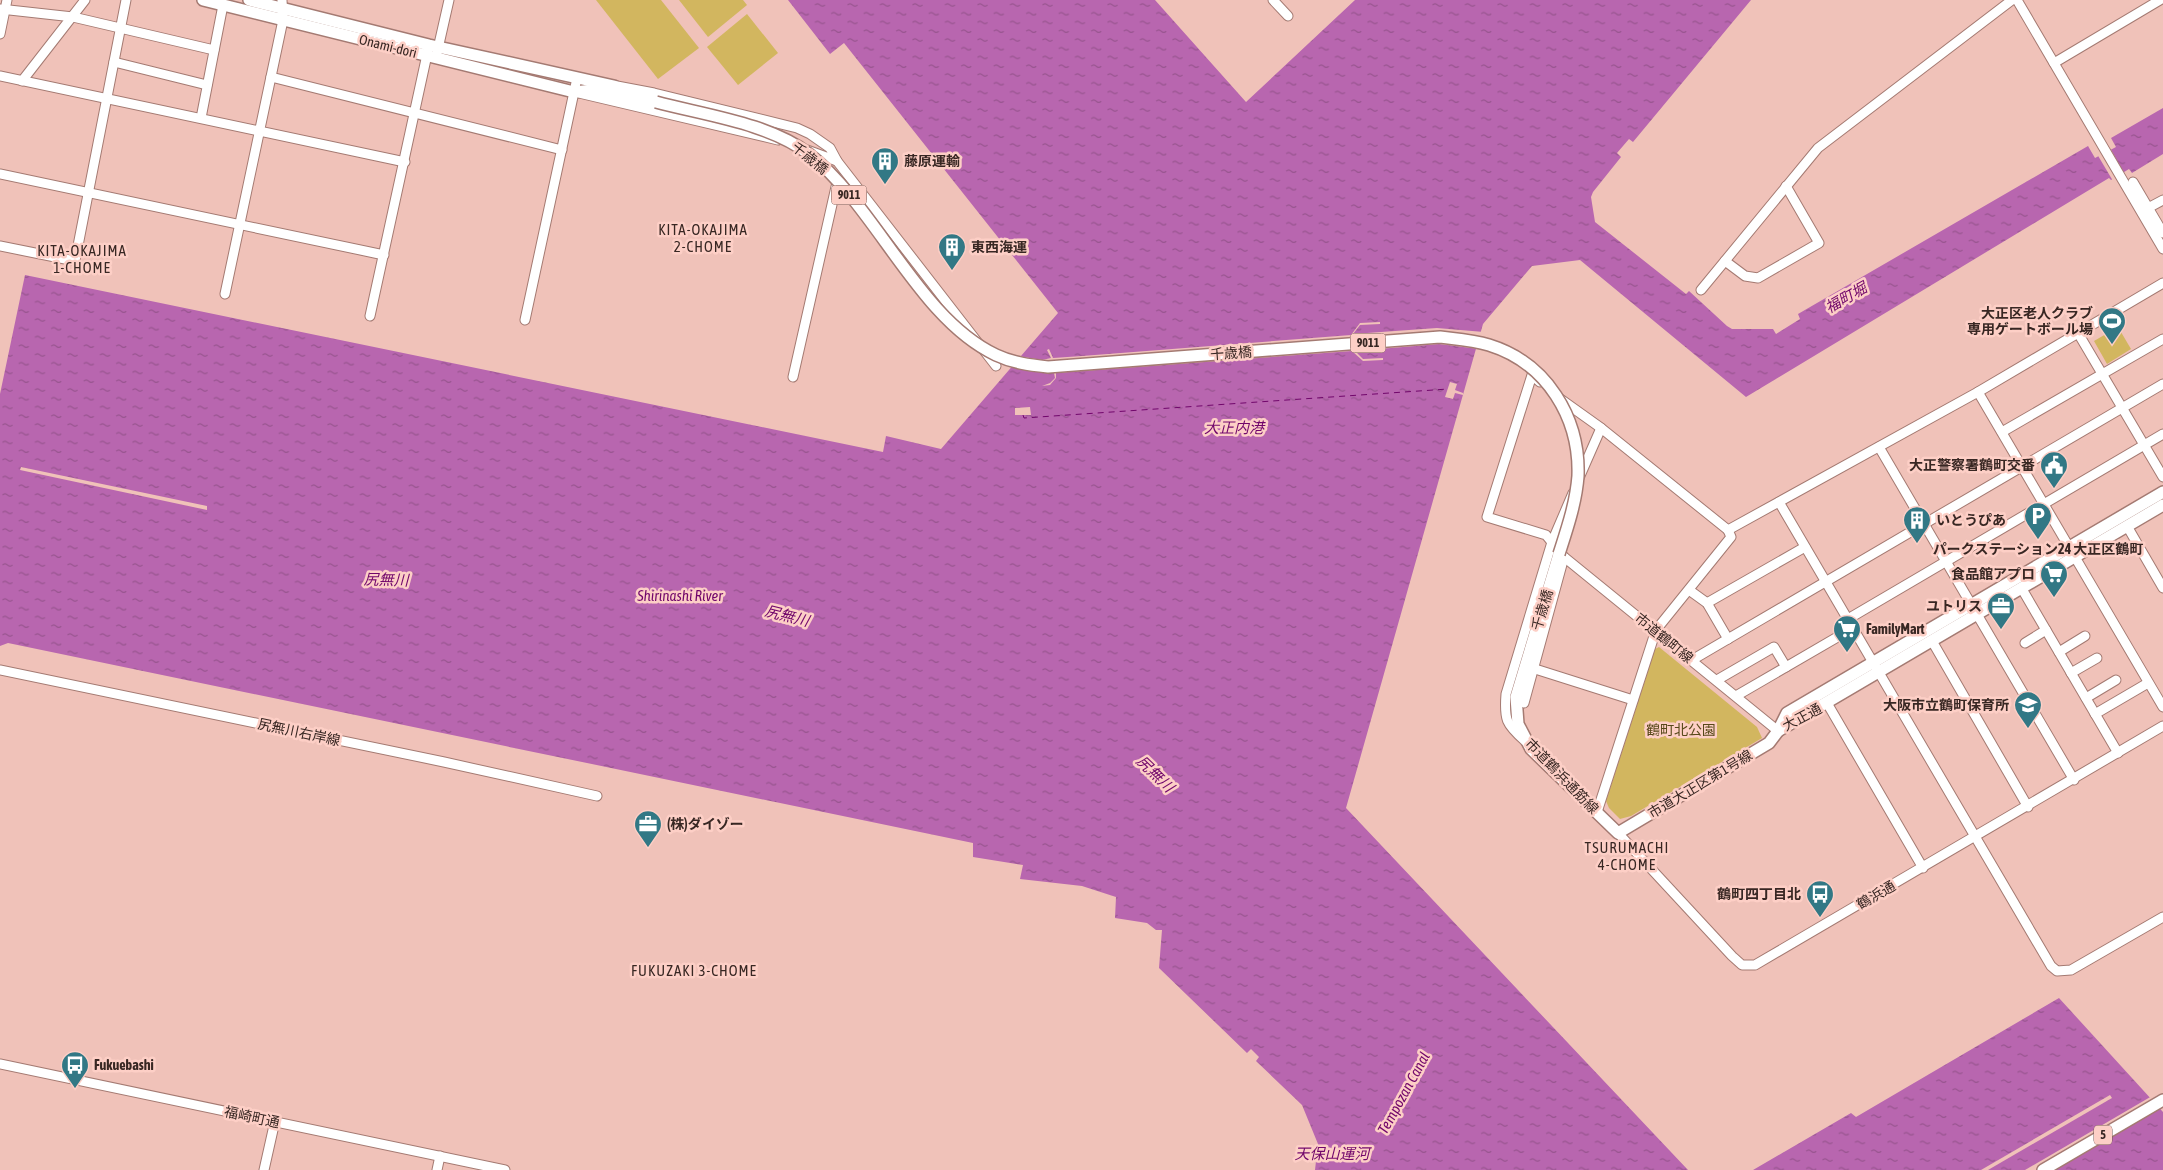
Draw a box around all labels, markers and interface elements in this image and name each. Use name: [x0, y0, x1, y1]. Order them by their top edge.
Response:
street label: Onami-dori: [358, 31, 418, 61]
street label: 千歳橋: [789, 139, 831, 177]
building icon: 藤原運輸: [870, 146, 900, 185]
place label: 藤原運輸: [904, 153, 960, 169]
road number: 9011: [832, 186, 866, 204]
district label: KITA-OKAJIMA 2-CHOME: [658, 221, 748, 255]
building icon: 東西海運: [937, 232, 967, 271]
place label: 東西海運: [971, 239, 1027, 255]
district label: KITA-OKAJIMA 1-CHOME: [37, 242, 127, 276]
water label: 福町堀: [1822, 278, 1871, 316]
place label: 大正区老人クラブ 専用ゲートボール場: [1967, 305, 2093, 337]
sports icon: 大正区老人クラブ 専用ゲートボール場: [2097, 306, 2127, 345]
road number: 9011: [1350, 333, 1386, 352]
street label: 千歳橋: [1209, 344, 1253, 362]
water label: 大正内港: [1204, 419, 1266, 436]
public building icon: 大正警察署鶴町交番: [2039, 450, 2069, 489]
place label: 大正警察署鶴町交番: [1909, 457, 2035, 473]
parking icon: パークステーション24 大正区鶴町: [2023, 501, 2053, 540]
building icon: いとうぴあ: [1902, 505, 1932, 544]
place label: いとうぴあ: [1936, 512, 2006, 528]
place label: パークステーション24 大正区鶴町: [1933, 541, 2143, 557]
supermarket icon: 食品館アプロ: [2039, 559, 2069, 598]
place label: 食品館アプロ: [1951, 566, 2035, 582]
water label: 尻無川: [363, 571, 411, 588]
water label: Shirinashi River: [636, 587, 723, 604]
street label: 千歳橋: [1528, 588, 1556, 632]
office icon: ユトリス: [1986, 591, 2016, 630]
place label: ユトリス: [1926, 598, 1982, 614]
water label: 尻無川: [763, 602, 813, 630]
street label: 市道鶴町線: [1632, 610, 1696, 666]
supermarket icon: FamilyMart: [1832, 614, 1862, 653]
place label: FamilyMart: [1866, 621, 1924, 637]
school or university icon: 大阪市立鶴町保育所: [2013, 690, 2043, 729]
place label: 大阪市立鶴町保育所: [1883, 697, 2009, 713]
street label: 大正通: [1780, 700, 1824, 734]
street label: 尻無川右岸線: [256, 715, 342, 749]
park label: 鶴町北公園: [1646, 722, 1716, 738]
street label: 市道鶴浜通筋線: [1522, 735, 1602, 817]
street label: 市道大正区第1号線: [1645, 747, 1755, 821]
water label: 尻無川: [1133, 752, 1179, 797]
office icon: (株)ダイゾー: [633, 809, 663, 848]
place label: (株)ダイゾー: [667, 816, 744, 832]
district label: TSURUMACHI 4-CHOME: [1585, 839, 1669, 873]
street label: 鶴浜通: [1854, 878, 1898, 912]
bus stop icon: 鶴町四丁目北: [1805, 879, 1835, 918]
place label: 鶴町四丁目北: [1717, 886, 1801, 902]
district label: FUKUZAKI 3-CHOME: [631, 962, 757, 979]
water label: Tempozan Canal: [1374, 1049, 1433, 1137]
bus stop icon: Fukuebashi: [60, 1050, 90, 1089]
place label: Fukuebashi: [94, 1057, 154, 1073]
street label: 福崎町通: [223, 1103, 281, 1131]
road number: 5: [2094, 1126, 2112, 1144]
water label: 天保山運河: [1294, 1145, 1372, 1162]

